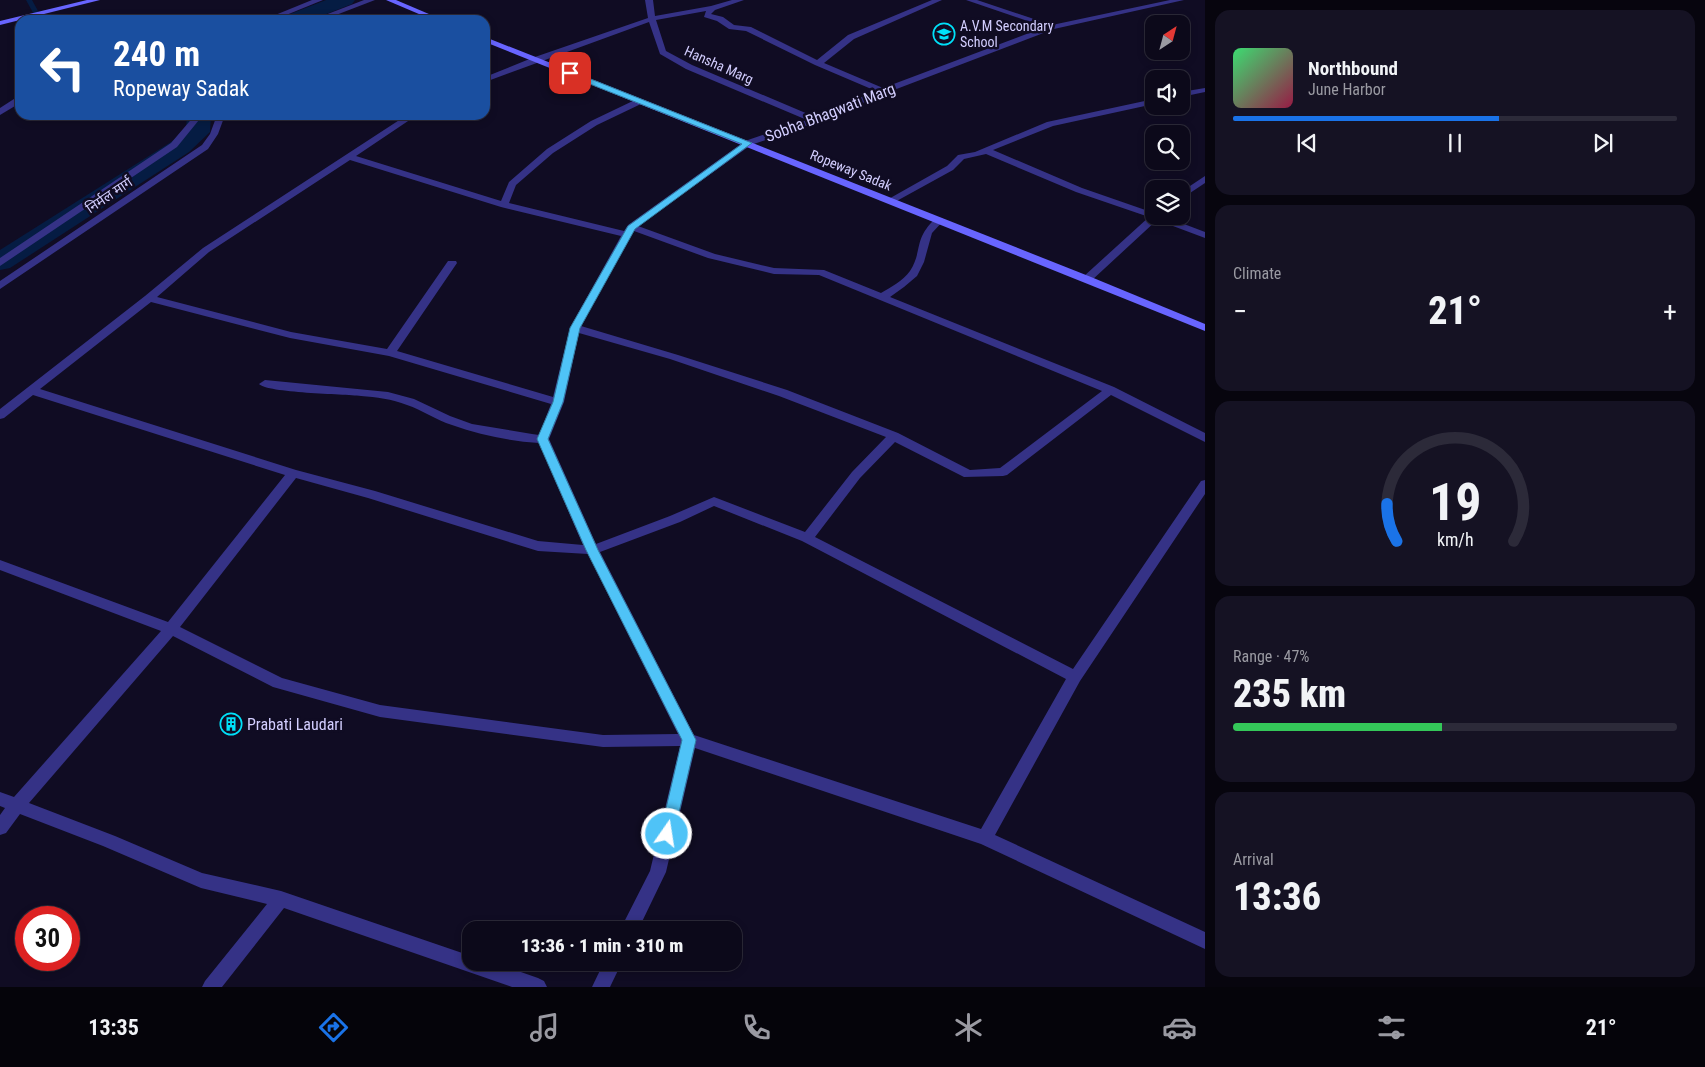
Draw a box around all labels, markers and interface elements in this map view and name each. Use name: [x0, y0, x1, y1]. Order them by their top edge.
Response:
north arrow: [1145, 15, 1190, 60]
map controls: [1145, 15, 1190, 225]
place label: A.V.M Secondary School: [960, 18, 1054, 50]
school or university icon: A.V.M Secondary School: [932, 22, 956, 46]
text: 240 m: [113, 34, 200, 75]
icon: left: [30, 35, 95, 100]
street label: Hansha Marg: [682, 43, 756, 87]
pin: [549, 52, 591, 94]
text: Northbound: [1308, 57, 1398, 80]
icon: arrive: [556, 59, 584, 87]
button: sound: [1145, 70, 1190, 115]
text: Ropeway Sadak: [113, 76, 249, 101]
street label: Sobha Bhagwati Marg: [762, 79, 898, 146]
text: June Harbor: [1308, 80, 1386, 99]
button: search: [1145, 125, 1190, 170]
icon: previous: [1293, 129, 1321, 157]
icon: pause: [1441, 129, 1469, 157]
icon: next: [1589, 129, 1617, 157]
street label: Ropeway Sadak: [808, 146, 895, 194]
street label: निर्मल मार्ग: [83, 173, 136, 216]
button: layers: [1145, 180, 1190, 225]
text: Climate: [1233, 264, 1281, 283]
text: 21°: [1428, 289, 1482, 333]
text: −: [1233, 295, 1247, 328]
text: +: [1663, 295, 1677, 328]
text: 19: [1429, 472, 1481, 533]
text: km/h: [1437, 529, 1473, 550]
text: Range · 47%: [1233, 647, 1309, 666]
text: 235 km: [1233, 672, 1346, 716]
building icon: Prabati Laudari: [219, 712, 243, 736]
place label: Prabati Laudari: [247, 715, 343, 734]
position arrow: [640, 807, 692, 859]
text: Arrival: [1233, 850, 1274, 869]
text: 13:36: [1233, 875, 1321, 919]
speed limit sign: 30: [15, 906, 80, 971]
text: 13:36 · 1 min · 310 m: [521, 934, 683, 957]
icon: directions: [316, 1010, 351, 1045]
icon: music: [527, 1010, 562, 1045]
icon: phone: [739, 1010, 774, 1045]
icon: climate: [951, 1010, 986, 1045]
icon: car: [1162, 1010, 1197, 1045]
icon: filters: [1374, 1010, 1409, 1045]
text: 13:35: [88, 1015, 139, 1040]
text: 21°: [1586, 1015, 1617, 1040]

